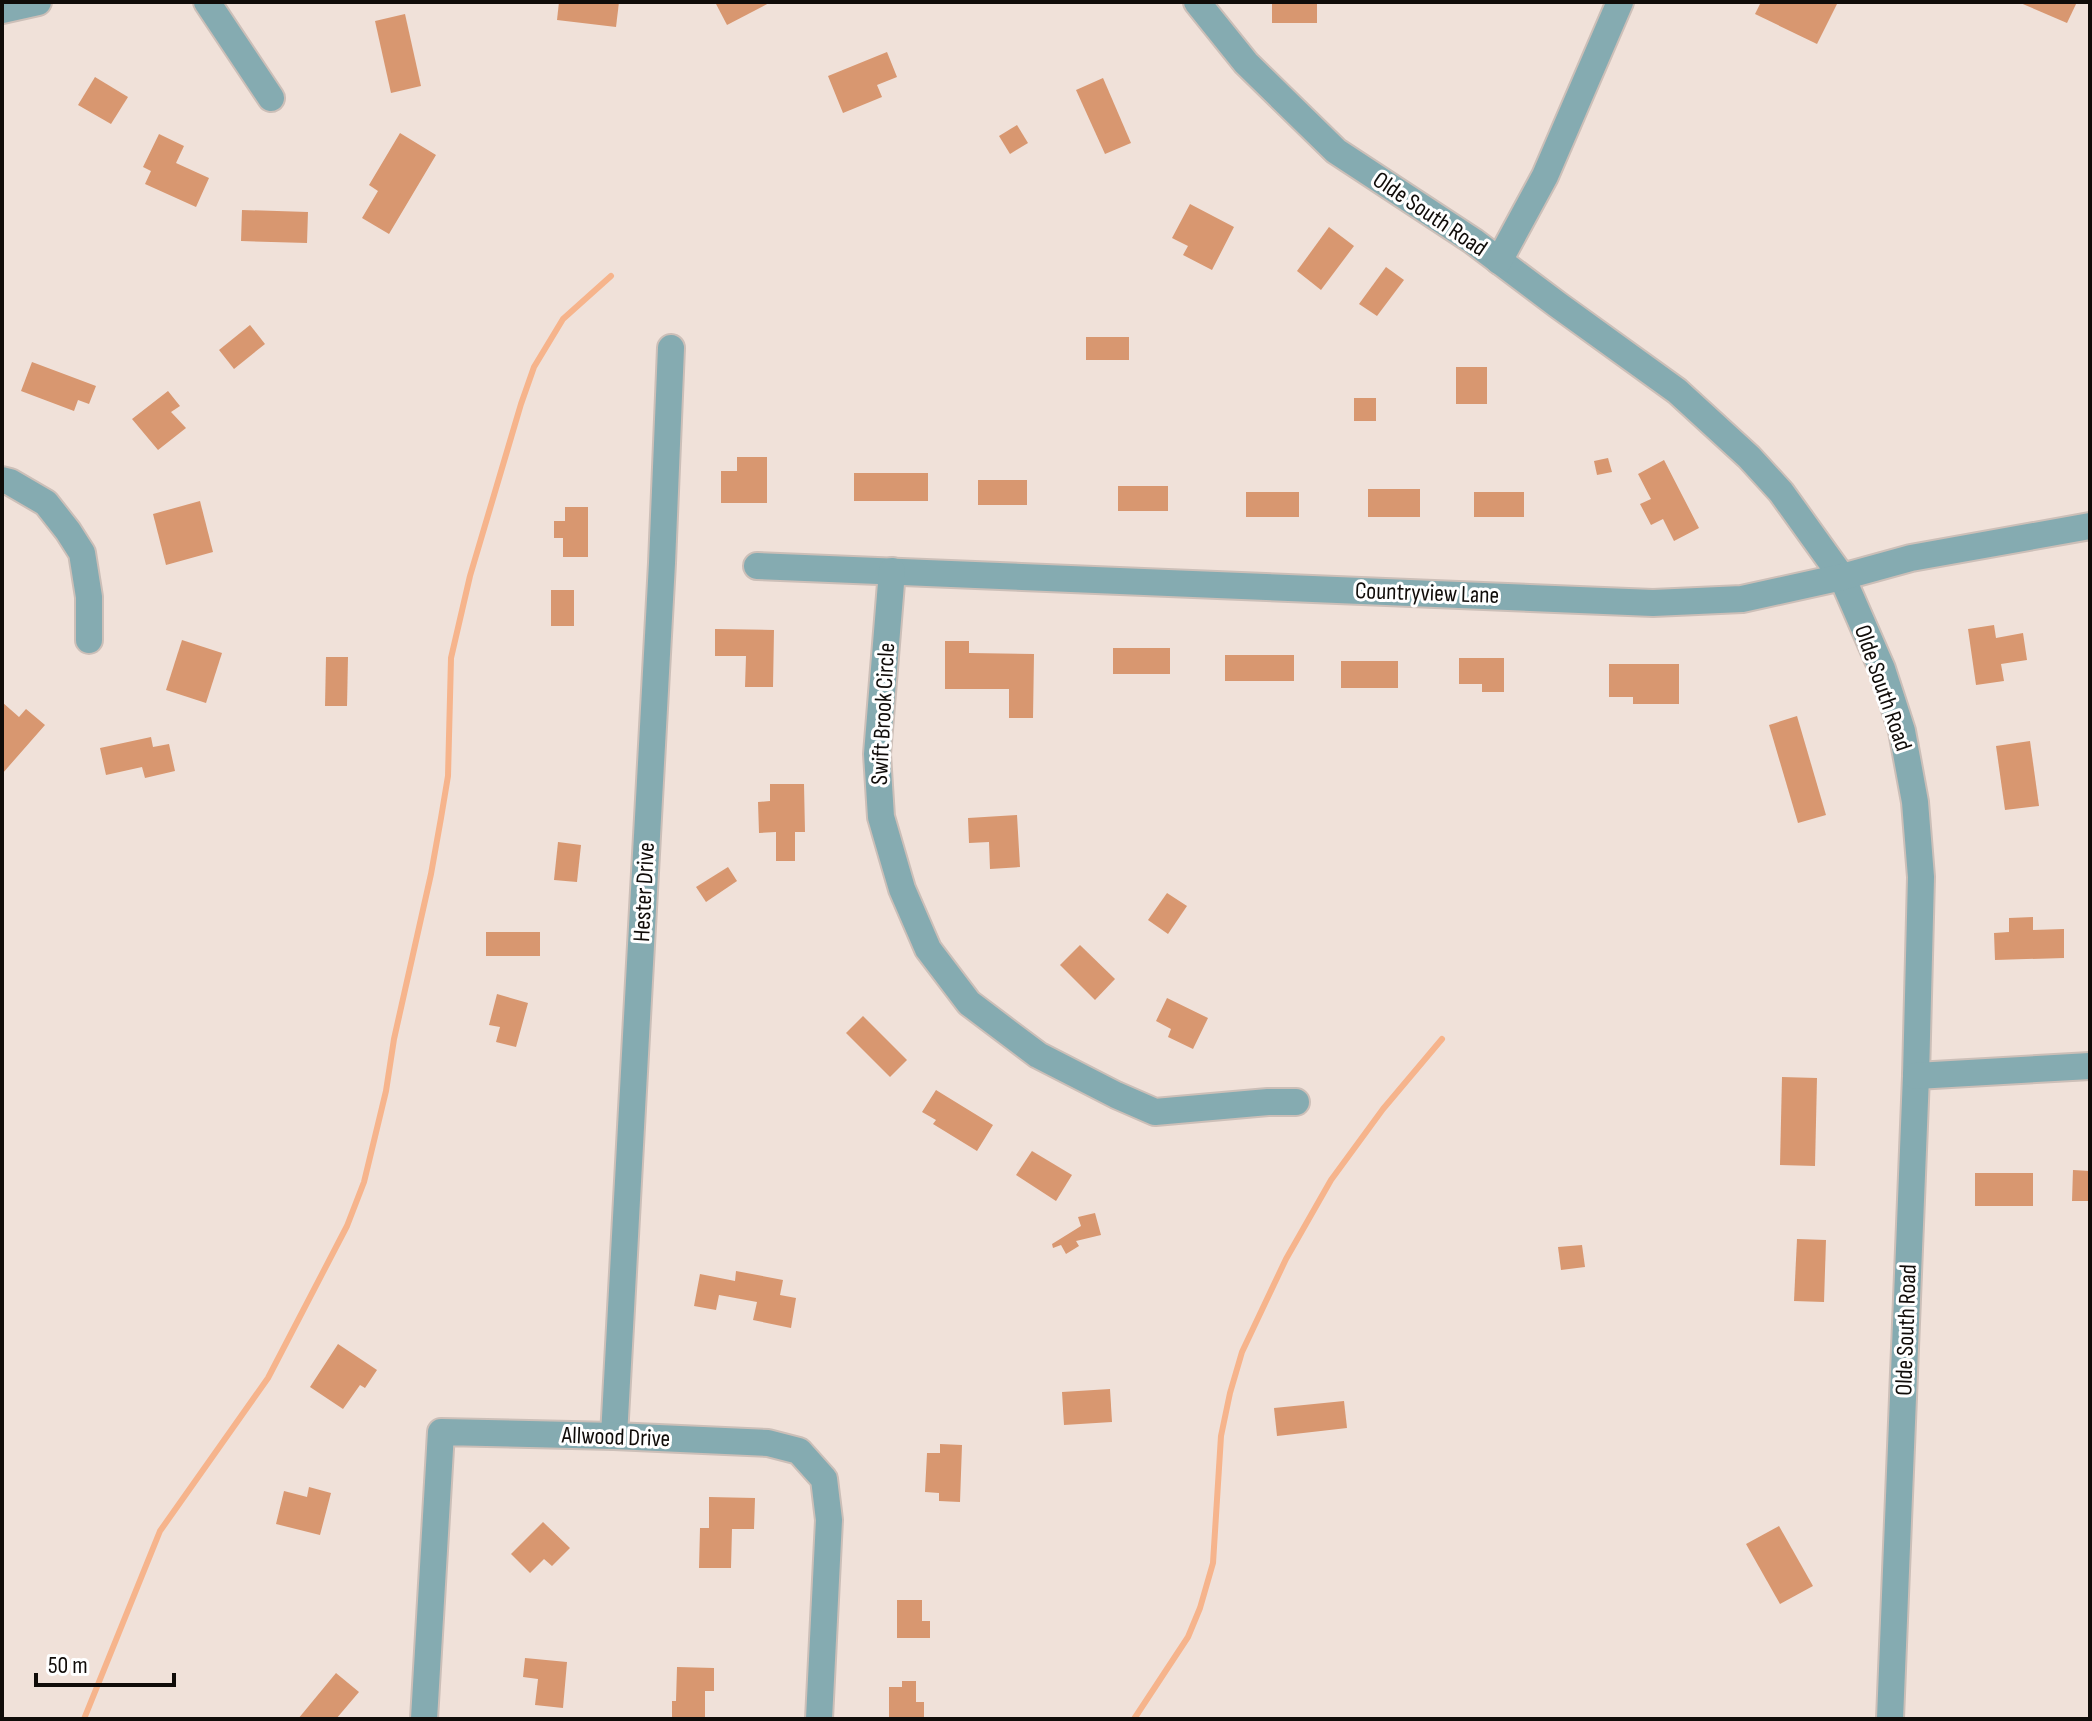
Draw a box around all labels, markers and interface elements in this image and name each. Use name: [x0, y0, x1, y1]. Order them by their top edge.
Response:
street label: Olde South Road: [1367, 165, 1493, 263]
street label: Countryview Lane: [1354, 576, 1500, 610]
street label: Olde South Road: [1848, 621, 1918, 755]
street label: Swift Brook Circle: [865, 642, 901, 786]
street label: Hester Drive: [627, 841, 661, 943]
street label: Olde South Road: [1889, 1264, 1923, 1396]
street label: Allwood Drive: [560, 1421, 671, 1453]
scale bar: [36, 1637, 174, 1687]
text: 50 m: [48, 1651, 88, 1680]

